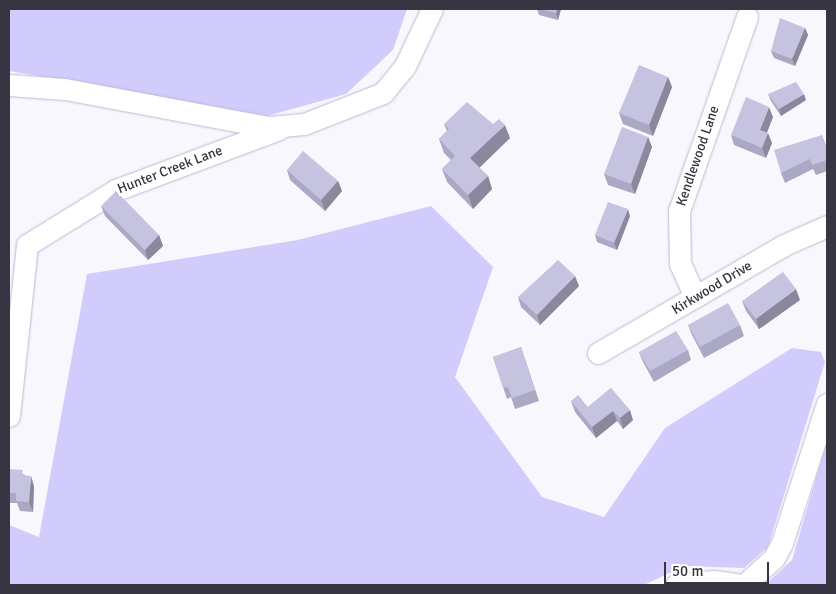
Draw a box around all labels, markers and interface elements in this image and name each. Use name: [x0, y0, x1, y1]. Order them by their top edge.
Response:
street label: Kendlewood Lane: [673, 104, 723, 208]
street label: Hunter Creek Lane: [115, 142, 225, 198]
street label: Kirkwood Drive: [669, 257, 755, 319]
scale bar: [666, 552, 771, 584]
text: 50 m: [672, 562, 703, 580]

